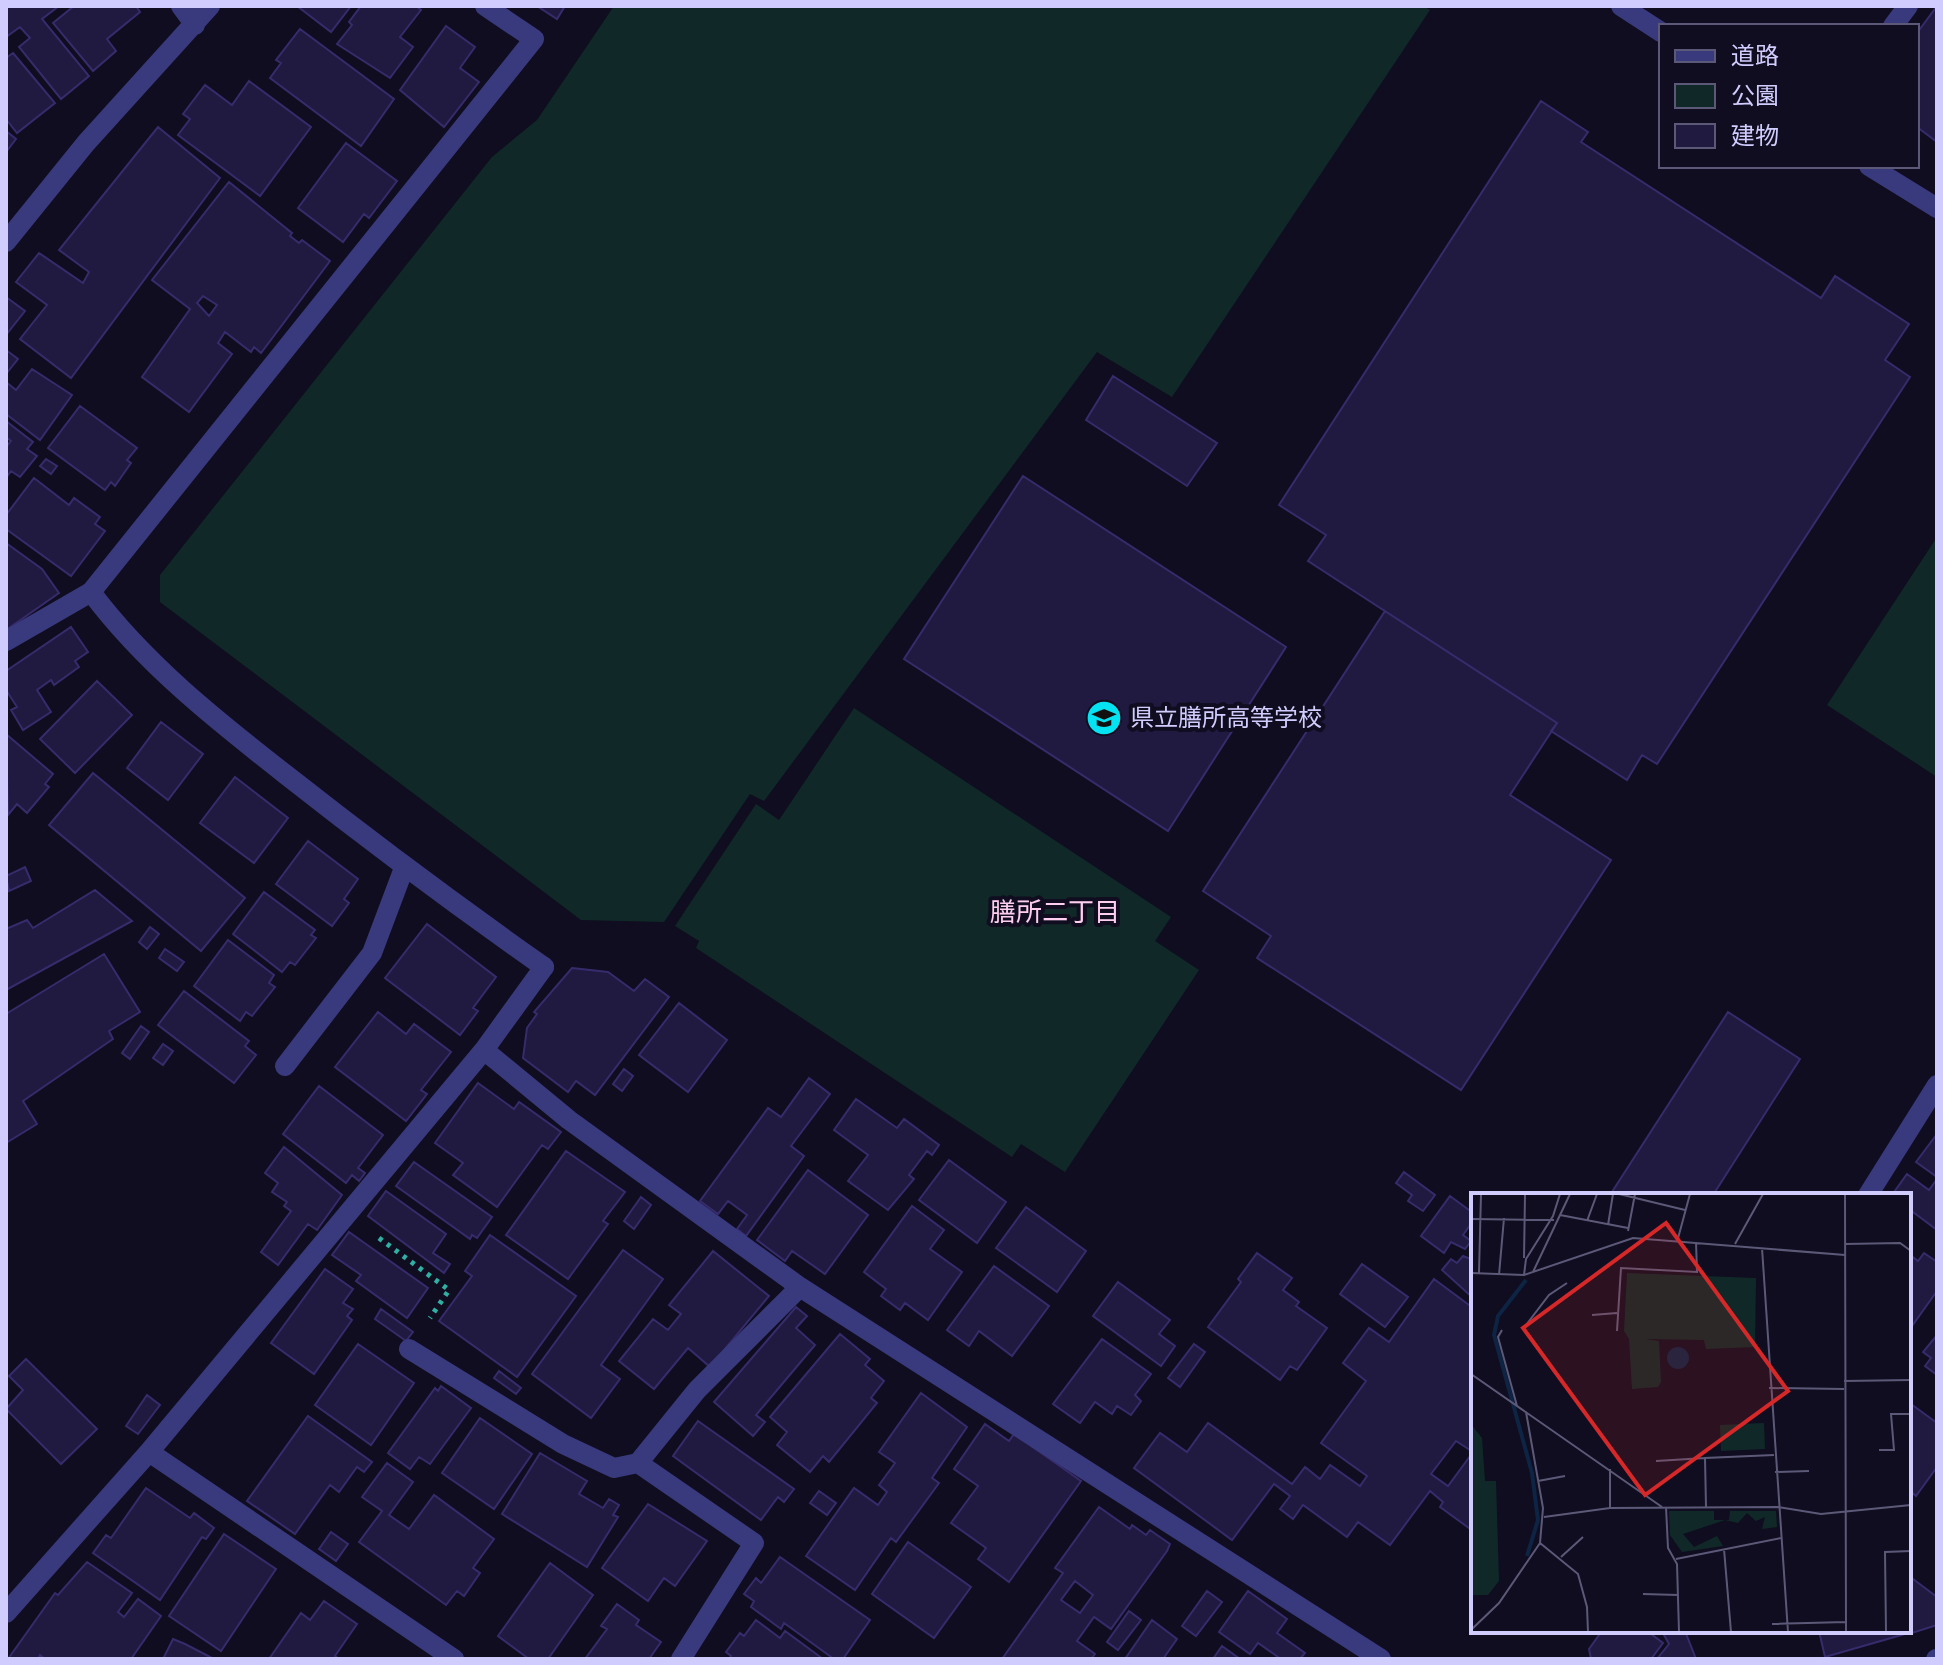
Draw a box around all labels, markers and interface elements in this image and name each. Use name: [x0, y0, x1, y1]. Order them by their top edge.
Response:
legend: [1659, 24, 1919, 168]
text: 道路: [1731, 41, 1779, 71]
text: 公園: [1731, 81, 1779, 111]
text: 建物: [1731, 121, 1779, 151]
school or university icon: 県立膳所高等学校: [1085, 699, 1123, 737]
place label: 県立膳所高等学校: [1130, 703, 1322, 733]
district label: 膳所二丁目: [990, 897, 1120, 929]
inset map: [1471, 1193, 1911, 1633]

